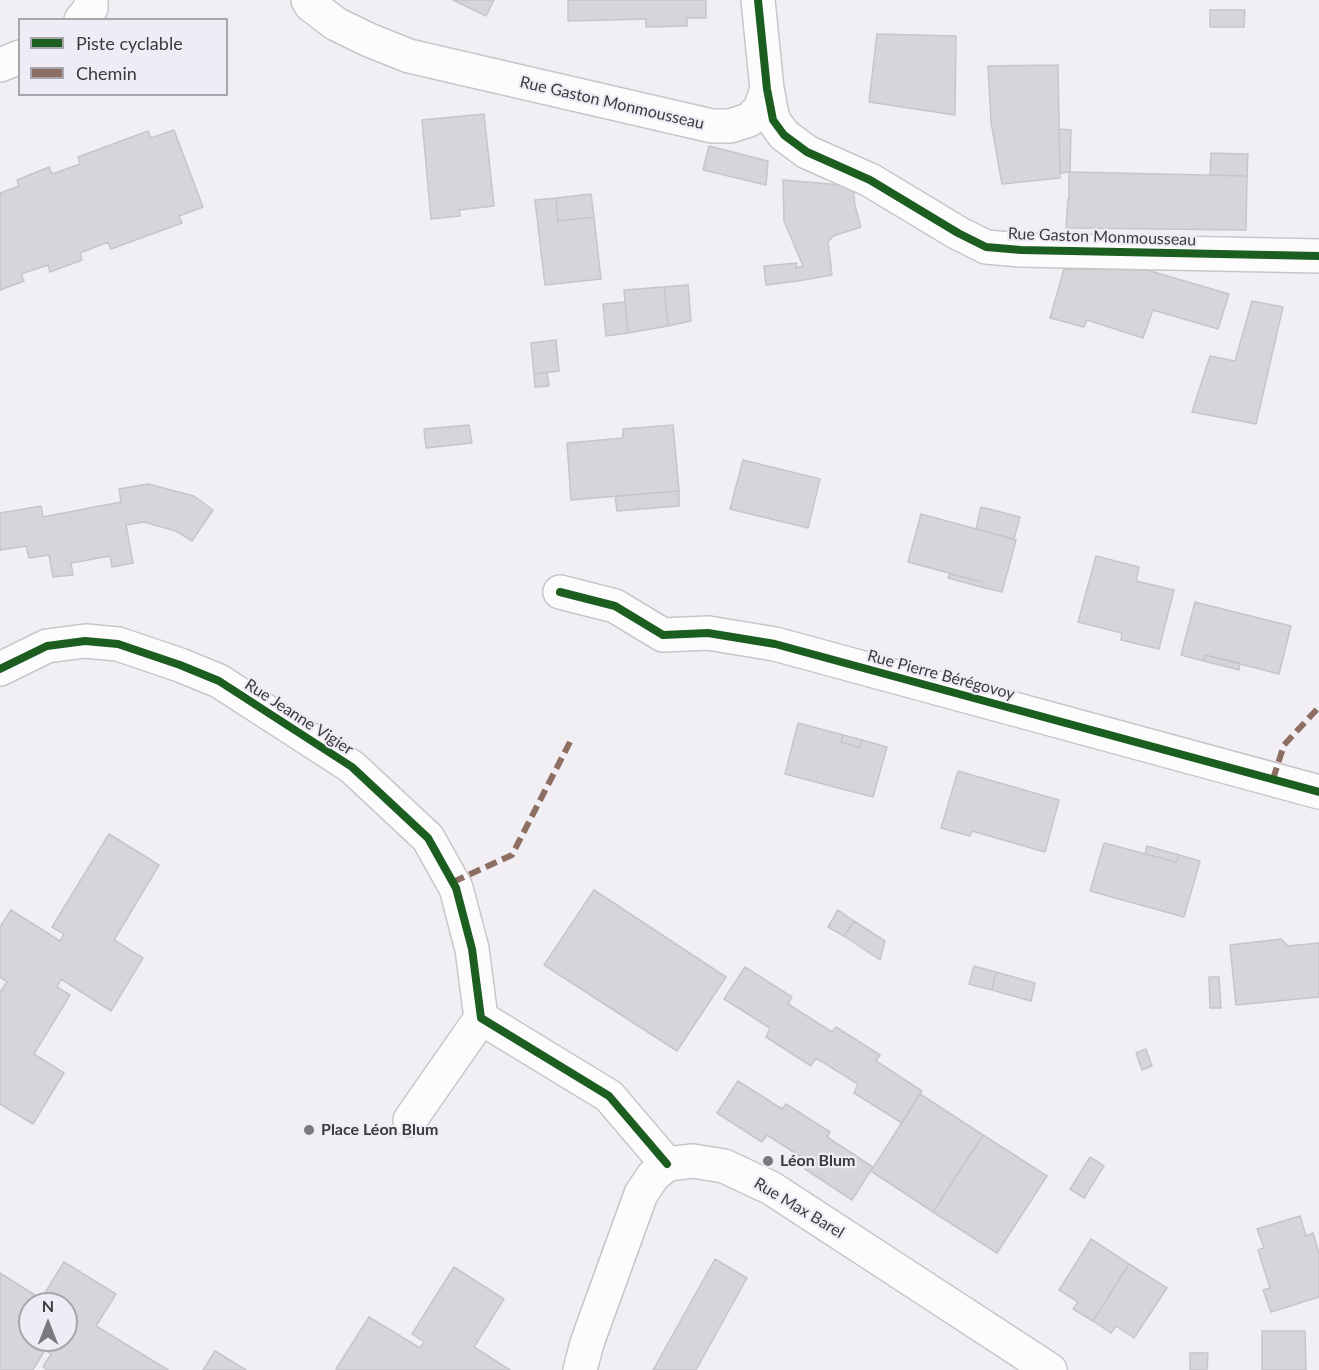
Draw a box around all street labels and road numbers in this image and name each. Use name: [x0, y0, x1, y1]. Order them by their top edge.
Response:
street label: Rue Gaston Monmousseau: [518, 72, 706, 134]
street label: Rue Gaston Monmousseau: [1008, 224, 1196, 250]
street label: Rue Pierre Bérégovoy: [865, 646, 1017, 704]
street label: Rue Jeanne Vigier: [241, 675, 357, 759]
street label: Rue Max Barel: [750, 1174, 848, 1242]

